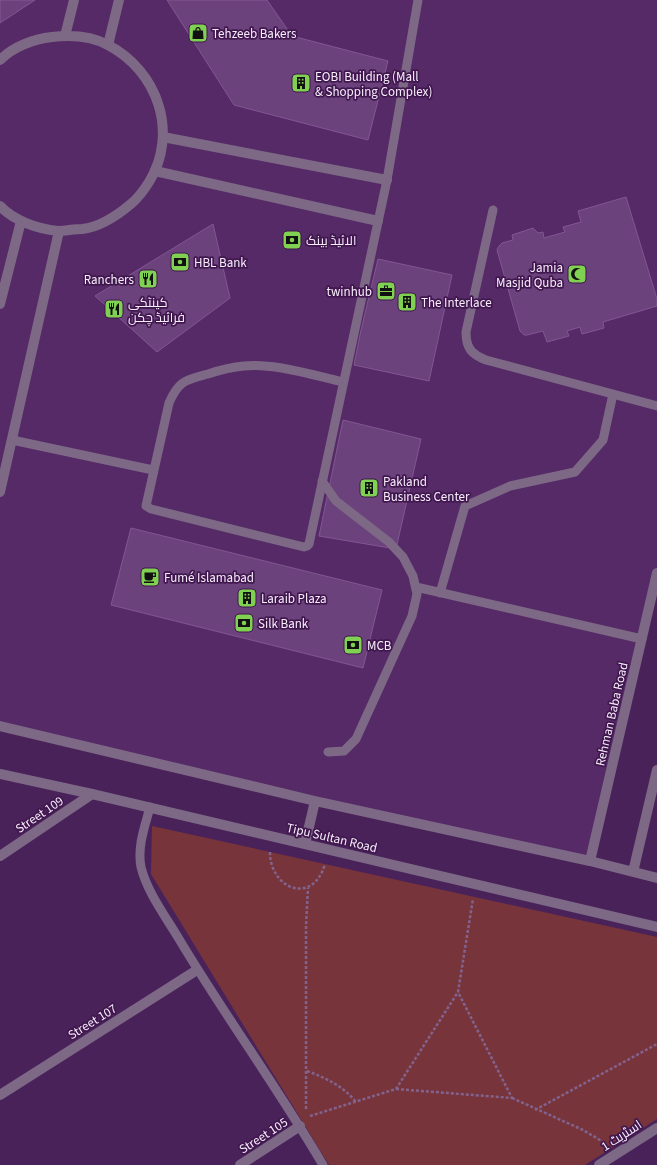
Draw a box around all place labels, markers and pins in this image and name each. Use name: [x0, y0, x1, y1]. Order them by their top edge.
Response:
shop icon: Tehzeeb Bakers: [187, 22, 209, 44]
place label: Tehzeeb Bakers: [212, 25, 297, 43]
place label: EOBI Building (Mall & Shopping Complex): [315, 68, 432, 101]
building icon: EOBI Building (Mall & Shopping Complex): [290, 72, 312, 94]
bank icon: الائیڈ بینک: [281, 229, 303, 251]
place label: الائیڈ بینک: [306, 232, 356, 250]
bank icon: HBL Bank: [169, 251, 191, 273]
place label: HBL Bank: [194, 254, 247, 272]
place label: Jamia Masjid Quba: [496, 259, 563, 292]
mosque icon: Jamia Masjid Quba: [566, 263, 588, 285]
restaurant icon: Ranchers: [137, 268, 159, 290]
place label: Ranchers: [84, 271, 135, 289]
office icon: twinhub: [375, 280, 397, 302]
place label: twinhub: [327, 283, 372, 301]
building icon: The Interlace: [396, 291, 418, 313]
place label: کینٹکی فرائیڈ چکن: [128, 294, 185, 327]
place label: The Interlace: [421, 294, 492, 312]
restaurant icon: کینٹکی فرائیڈ چکن: [103, 298, 125, 320]
place label: Pakland Business Center: [383, 473, 470, 506]
building icon: Pakland Business Center: [358, 477, 380, 499]
cafe icon: Fumé Islamabad: [139, 566, 161, 588]
place label: Fumé Islamabad: [164, 569, 254, 587]
building icon: Laraib Plaza: [236, 587, 258, 609]
place label: Laraib Plaza: [261, 590, 327, 608]
bank icon: Silk Bank: [233, 612, 255, 634]
place label: Silk Bank: [258, 615, 309, 633]
bank icon: MCB: [342, 634, 364, 656]
place label: MCB: [367, 637, 392, 655]

